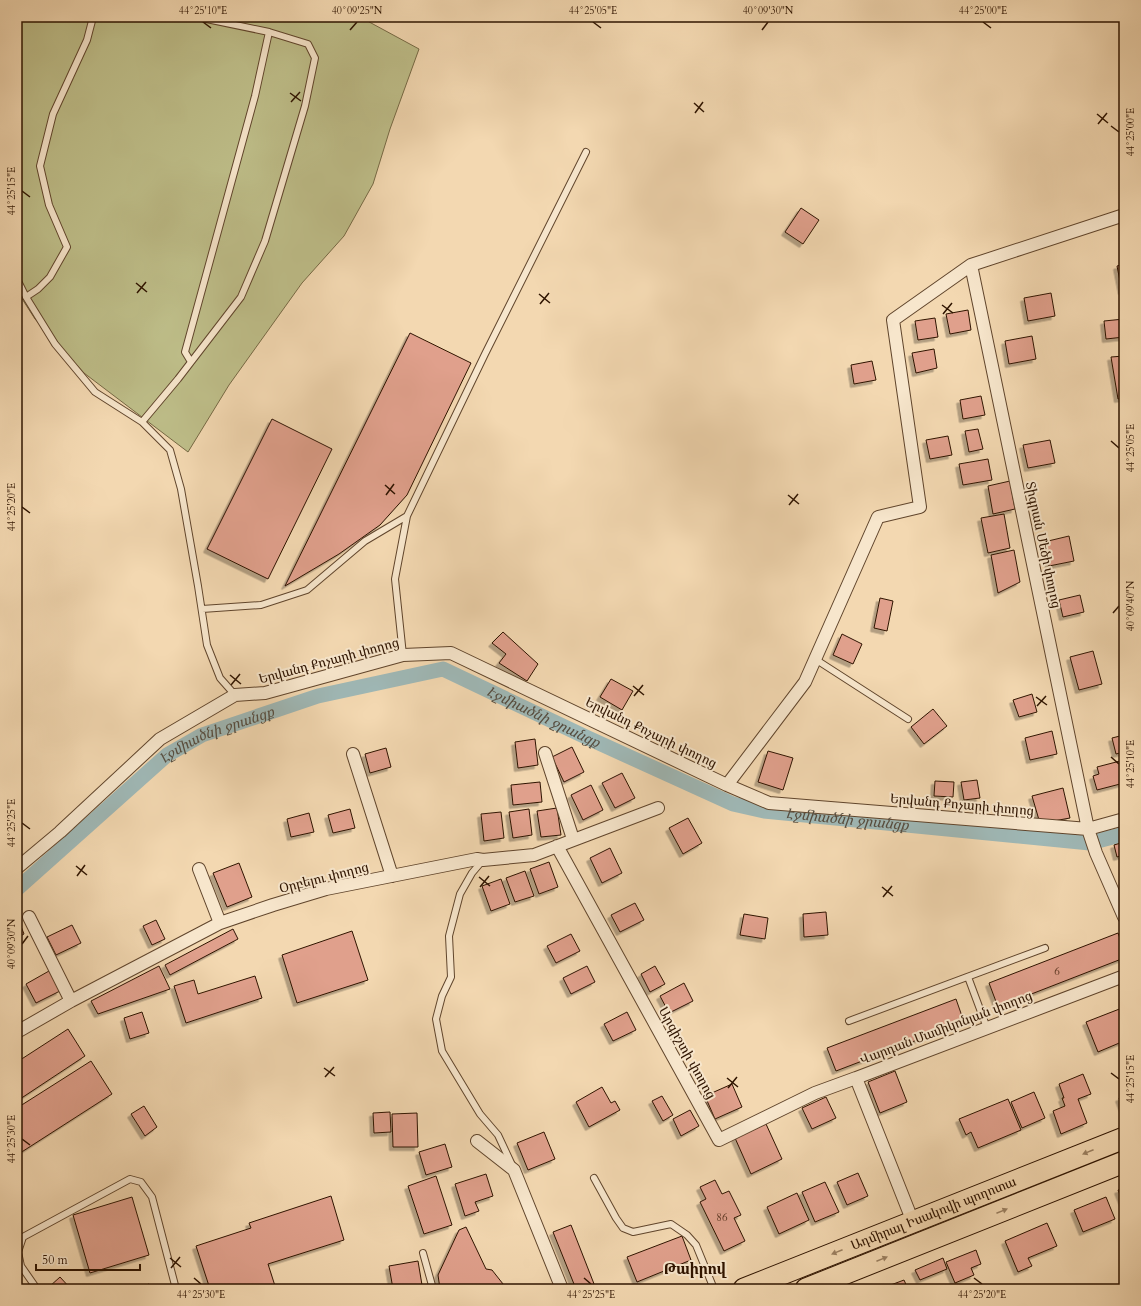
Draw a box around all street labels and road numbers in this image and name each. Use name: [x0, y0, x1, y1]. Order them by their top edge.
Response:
street label: Տիգրան Մեծի փողոց: [1021, 480, 1065, 610]
street label: Երվանդ Քոչարի փողոց: [257, 634, 401, 688]
street label: Երվանդ Քոչարի փողոց: [582, 693, 720, 773]
street label: Երվանդ Քոչարի փողոց: [889, 790, 1035, 820]
street label: Օրբելու փողոց: [277, 858, 371, 898]
street label: Վարդան Մամիկոնյան փողոց: [857, 987, 1035, 1069]
street label: Արգիշտի փողոց: [654, 1004, 720, 1102]
street label: Ադմիրալ Իսակովի պողոտա: [848, 1173, 1019, 1255]

